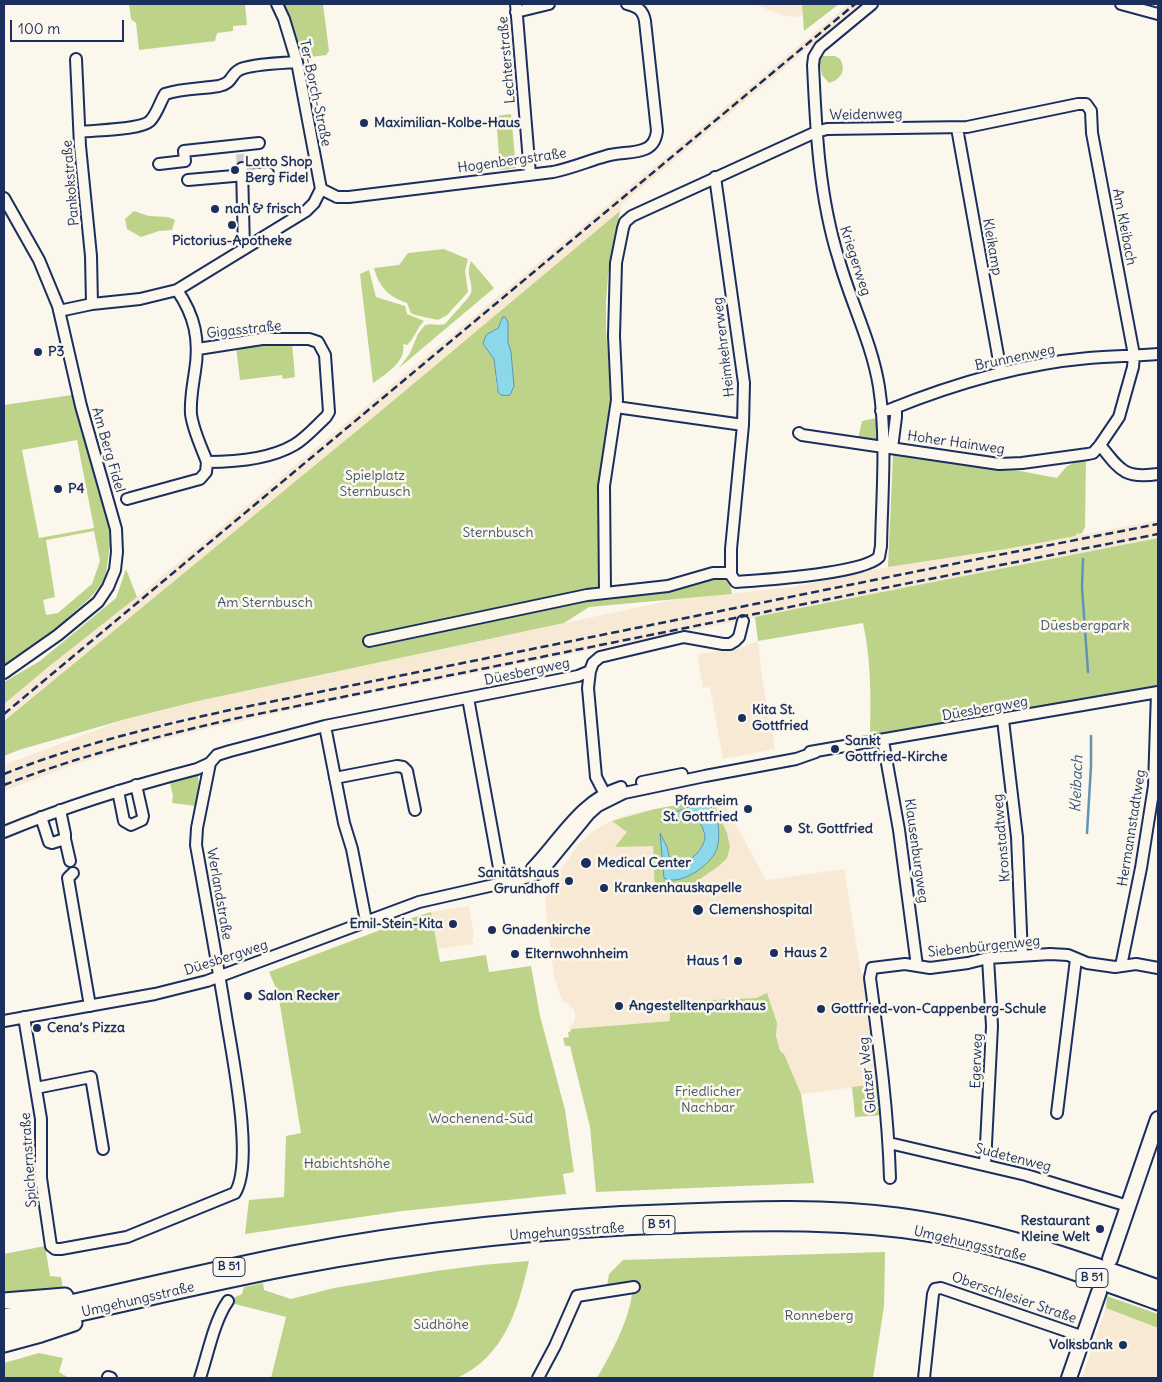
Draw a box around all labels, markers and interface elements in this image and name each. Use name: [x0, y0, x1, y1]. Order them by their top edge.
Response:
scale bar: [12, 10, 126, 42]
street label: Lechterstraße: [495, 16, 519, 104]
text: 100 m: [18, 19, 60, 38]
street label: Ter-Borch-Straße: [295, 38, 335, 148]
street label: Weidenweg: [829, 106, 903, 124]
place label: Maximilian-Kolbe-Haus: [374, 115, 520, 131]
marker: Maximilian-Kolbe-Haus: [358, 117, 370, 129]
street label: Pankokstraße: [59, 139, 83, 227]
street label: Hogenbergstraße: [456, 145, 568, 177]
place label: Lotto Shop Berg Fidel: [245, 154, 313, 186]
marker: Lotto Shop Berg Fidel: [229, 164, 241, 176]
street label: Am Kleibach: [1108, 187, 1140, 267]
place label: nah & frisch: [225, 201, 302, 217]
marker: nah & frisch: [209, 203, 221, 215]
street label: Kleikamp: [979, 217, 1005, 277]
marker: Pictorius-Apotheke: [226, 219, 238, 231]
street label: Kriegerweg: [836, 224, 874, 298]
place label: Pictorius-Apotheke: [172, 233, 292, 249]
street label: Heimkehrerweg: [710, 296, 738, 398]
street label: Gigasstraße: [206, 318, 282, 342]
street label: Brunnenweg: [974, 341, 1056, 375]
place label: P3: [48, 344, 64, 360]
marker: P3: [32, 346, 44, 358]
street label: Am Berg Fidel: [88, 405, 128, 495]
street label: Hoher Hainweg: [906, 428, 1006, 458]
park label: Spielplatz Sternbusch: [340, 468, 410, 501]
place label: P4: [68, 481, 85, 497]
marker: P4: [52, 483, 64, 495]
park label: Sternbusch: [463, 525, 533, 541]
park label: Am Sternbusch: [217, 595, 313, 611]
park label: Düesbergpark: [1040, 618, 1130, 634]
street label: Düesbergweg: [483, 655, 571, 689]
street label: Düesbergweg: [941, 693, 1029, 725]
place label: Kita St. Gottfried: [752, 702, 809, 734]
marker: Kita St. Gottfried: [736, 712, 748, 724]
place label: Sankt Gottfried-Kirche: [845, 733, 947, 766]
marker: Sankt Gottfried-Kirche: [829, 743, 841, 755]
water label: Kleibach: [1067, 755, 1087, 813]
street label: Hermannstadtweg: [1114, 768, 1150, 888]
place label: Pfarrheim St. Gottfried: [663, 793, 738, 826]
street label: Kronstadtweg: [990, 793, 1014, 883]
street label: Klausenburgweg: [900, 798, 932, 904]
marker: Pfarrheim St. Gottfried: [742, 803, 754, 815]
place label: St. Gottfried: [798, 821, 873, 837]
marker: St. Gottfried: [782, 823, 794, 835]
street label: Werlandstraße: [203, 847, 235, 941]
place label: Medical Center: [597, 855, 691, 871]
marker: Medical Center: [579, 856, 593, 870]
place label: Sanitätshaus Grundhoff: [478, 865, 559, 898]
marker: Sanitätshaus Grundhoff: [563, 875, 575, 887]
place label: Krankenhauskapelle: [614, 880, 742, 896]
marker: Krankenhauskapelle: [598, 882, 610, 894]
place label: Clemenshospital: [709, 902, 812, 918]
marker: Clemenshospital: [691, 903, 705, 917]
place label: Emil-Stein-Kita: [349, 916, 443, 932]
marker: Emil-Stein-Kita: [447, 918, 459, 930]
place label: Gnadenkirche: [502, 922, 591, 938]
marker: Gnadenkirche: [486, 924, 498, 936]
street label: Siebenbürgenweg: [927, 933, 1041, 961]
street label: Düesbergweg: [182, 937, 270, 979]
place label: Haus 2: [784, 945, 828, 961]
place label: Elternwohnheim: [525, 946, 628, 962]
marker: Haus 2: [768, 947, 780, 959]
marker: Elternwohnheim: [509, 948, 521, 960]
place label: Haus 1: [687, 953, 728, 969]
marker: Haus 1: [732, 955, 744, 967]
place label: Salon Recker: [258, 988, 340, 1004]
marker: Salon Recker: [242, 990, 254, 1002]
place label: Angestelltenparkhaus: [629, 998, 766, 1014]
marker: Angestelltenparkhaus: [613, 1000, 625, 1012]
place label: Gottfried-von-Cappenberg-Schule: [831, 1001, 1046, 1017]
marker: Gottfried-von-Cappenberg-Schule: [815, 1003, 827, 1015]
place label: Cena’s Pizza: [47, 1020, 125, 1036]
marker: Cena’s Pizza: [31, 1022, 43, 1034]
street label: Egerweg: [968, 1033, 986, 1089]
street label: Glatzer Weg: [856, 1036, 880, 1114]
park label: Friedlicher Nachbar: [675, 1084, 741, 1116]
park label: Wochenend-Süd: [429, 1111, 533, 1127]
street label: Spichernstraße: [17, 1112, 41, 1208]
street label: Sudetenweg: [973, 1140, 1053, 1176]
park label: Habichtshöhe: [304, 1156, 390, 1172]
place label: Restaurant Kleine Welt: [1020, 1213, 1090, 1246]
road number: B 51: [643, 1216, 675, 1234]
street label: Umgehungsstraße: [509, 1220, 625, 1244]
street label: Umgehungsstraße: [912, 1223, 1028, 1265]
marker: Restaurant Kleine Welt: [1094, 1223, 1106, 1235]
road number: B 51: [213, 1258, 245, 1276]
road number: B 51: [1076, 1268, 1108, 1288]
street label: Oberschlesier Straße: [949, 1269, 1079, 1327]
street label: Umgehungsstraße: [80, 1279, 196, 1321]
park label: Ronneberg: [784, 1308, 854, 1324]
park label: Südhöhe: [413, 1317, 469, 1333]
place label: Volksbank: [1049, 1337, 1113, 1353]
marker: Volksbank: [1117, 1339, 1129, 1351]

